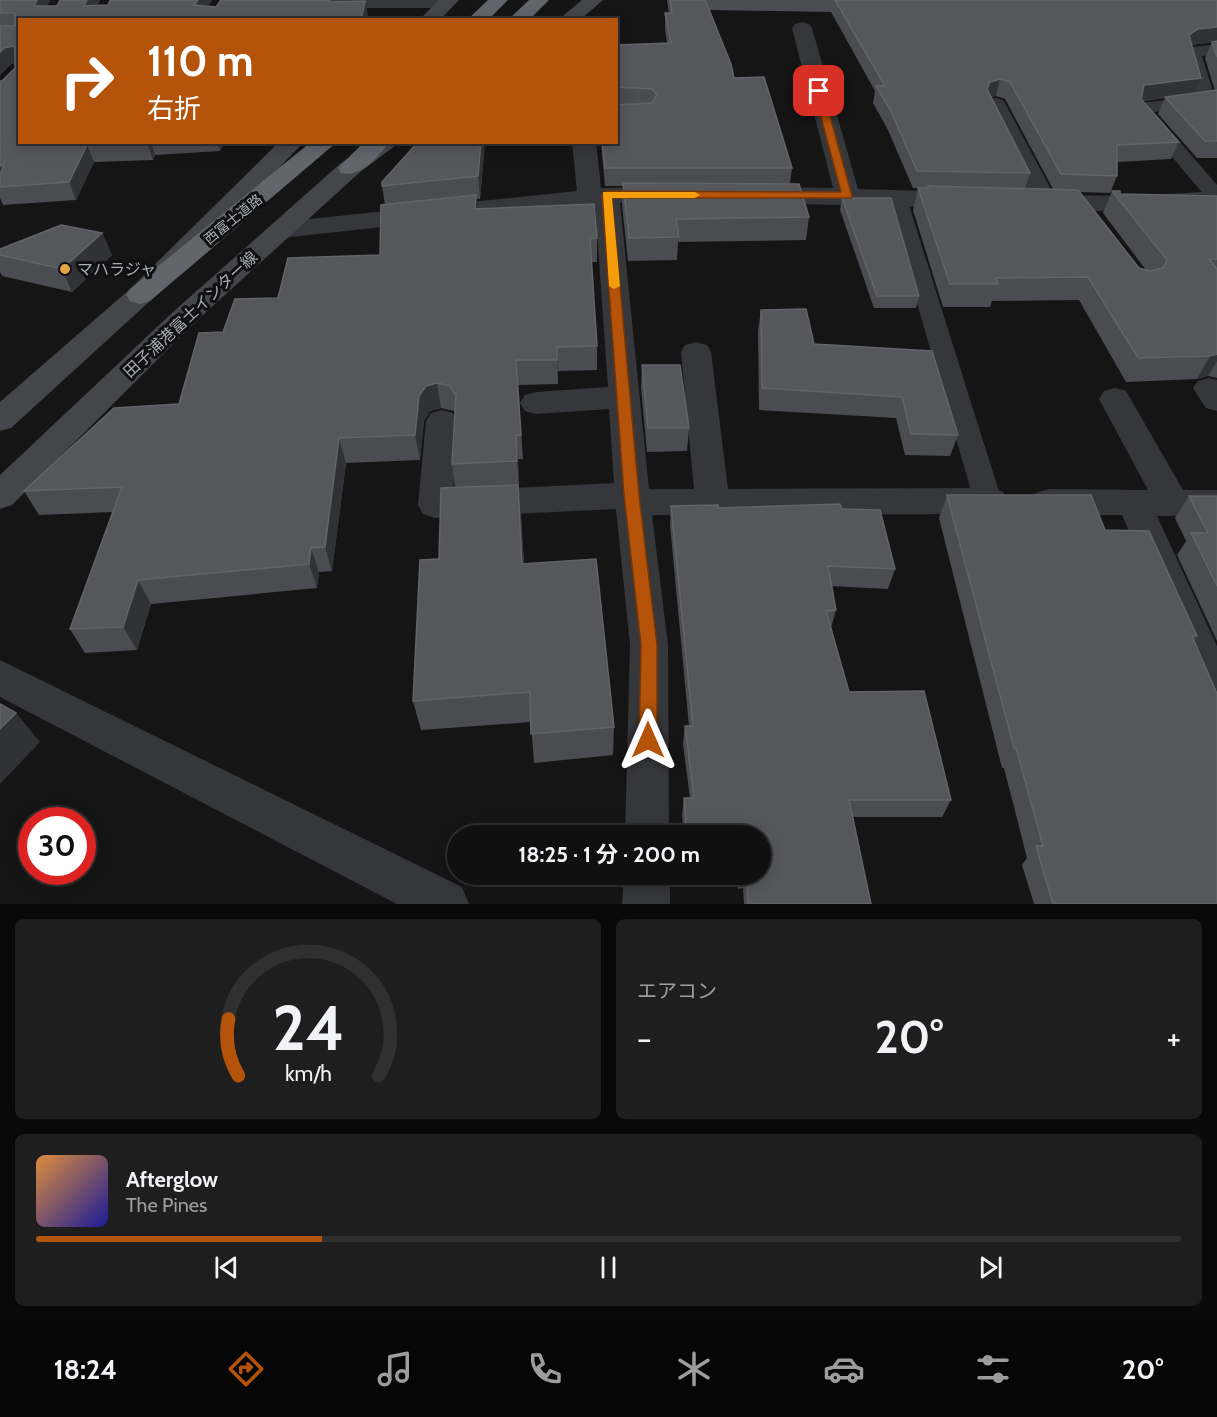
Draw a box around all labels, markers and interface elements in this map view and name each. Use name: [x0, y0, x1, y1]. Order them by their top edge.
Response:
text: 110 m: [147, 35, 254, 87]
icon: right: [48, 42, 126, 120]
pin: [793, 65, 844, 116]
icon: arrive: [802, 74, 835, 107]
text: 右折: [147, 92, 201, 125]
street label: 西富士道路: [200, 190, 266, 248]
street label: 田子浦港富士インター線: [119, 247, 261, 381]
place label: マハラジャ: [77, 260, 156, 279]
marker: マハラジャ: [58, 262, 72, 276]
position arrow: [616, 708, 680, 772]
speed limit sign: 30: [18, 807, 96, 885]
text: 18:25 · 1 分 · 200 m: [518, 841, 700, 868]
text: エアコン: [637, 979, 717, 1003]
text: 24: [272, 990, 344, 1066]
text: 20°: [875, 1010, 943, 1064]
text: −: [637, 1018, 652, 1058]
text: +: [1166, 1018, 1181, 1058]
text: km/h: [285, 1060, 331, 1086]
text: Afterglow: [126, 1166, 218, 1193]
text: The Pines: [126, 1193, 207, 1217]
icon: previous: [210, 1251, 243, 1284]
icon: pause: [592, 1251, 625, 1284]
icon: next: [974, 1251, 1007, 1284]
icon: directions: [225, 1348, 267, 1390]
icon: music: [374, 1348, 416, 1390]
icon: phone: [524, 1348, 566, 1390]
icon: climate: [673, 1348, 715, 1390]
icon: car: [823, 1348, 865, 1390]
icon: filters: [972, 1348, 1014, 1390]
text: 18:24: [54, 1353, 117, 1386]
text: 20°: [1122, 1353, 1163, 1386]

